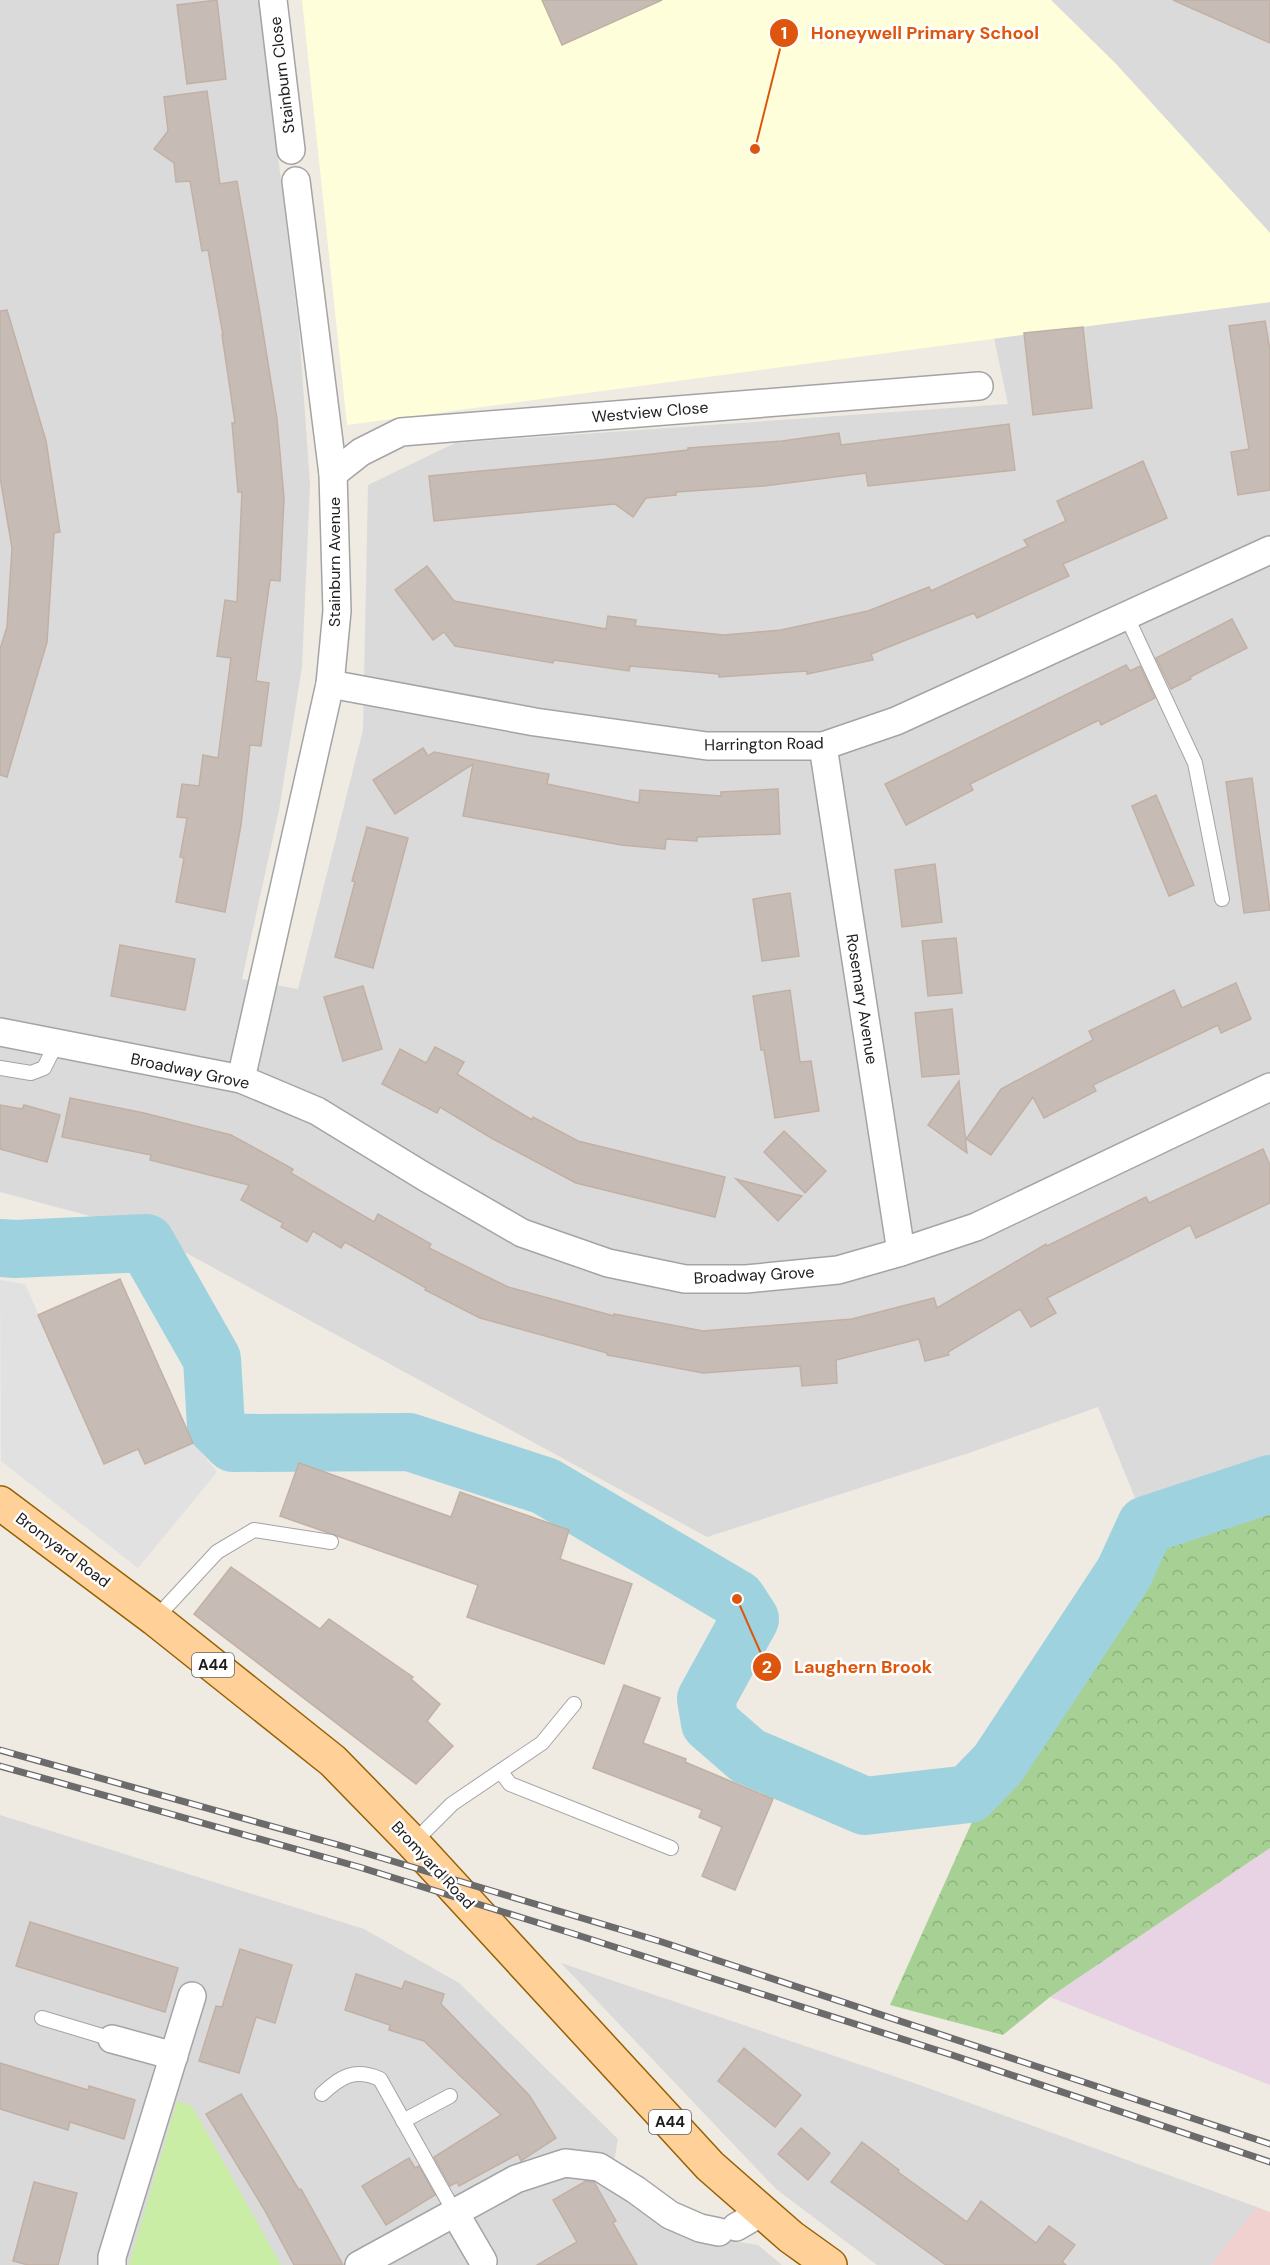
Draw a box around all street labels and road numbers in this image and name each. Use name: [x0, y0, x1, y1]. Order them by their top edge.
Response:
street label: Stainburn Close: [264, 15, 300, 135]
street label: Westview Close: [591, 396, 709, 428]
street label: Stainburn Avenue: [324, 497, 345, 627]
street label: Harrington Road: [704, 732, 824, 756]
street label: Rosemary Avenue: [841, 932, 883, 1066]
street label: Broadway Grove: [129, 1048, 251, 1094]
street label: Broadway Grove: [693, 1261, 815, 1289]
street label: Bromyard Road: [12, 1508, 114, 1592]
road number: A44: [192, 1653, 234, 1677]
street label: Bromyard Road: [387, 1817, 479, 1913]
road number: A44: [649, 2110, 691, 2134]

